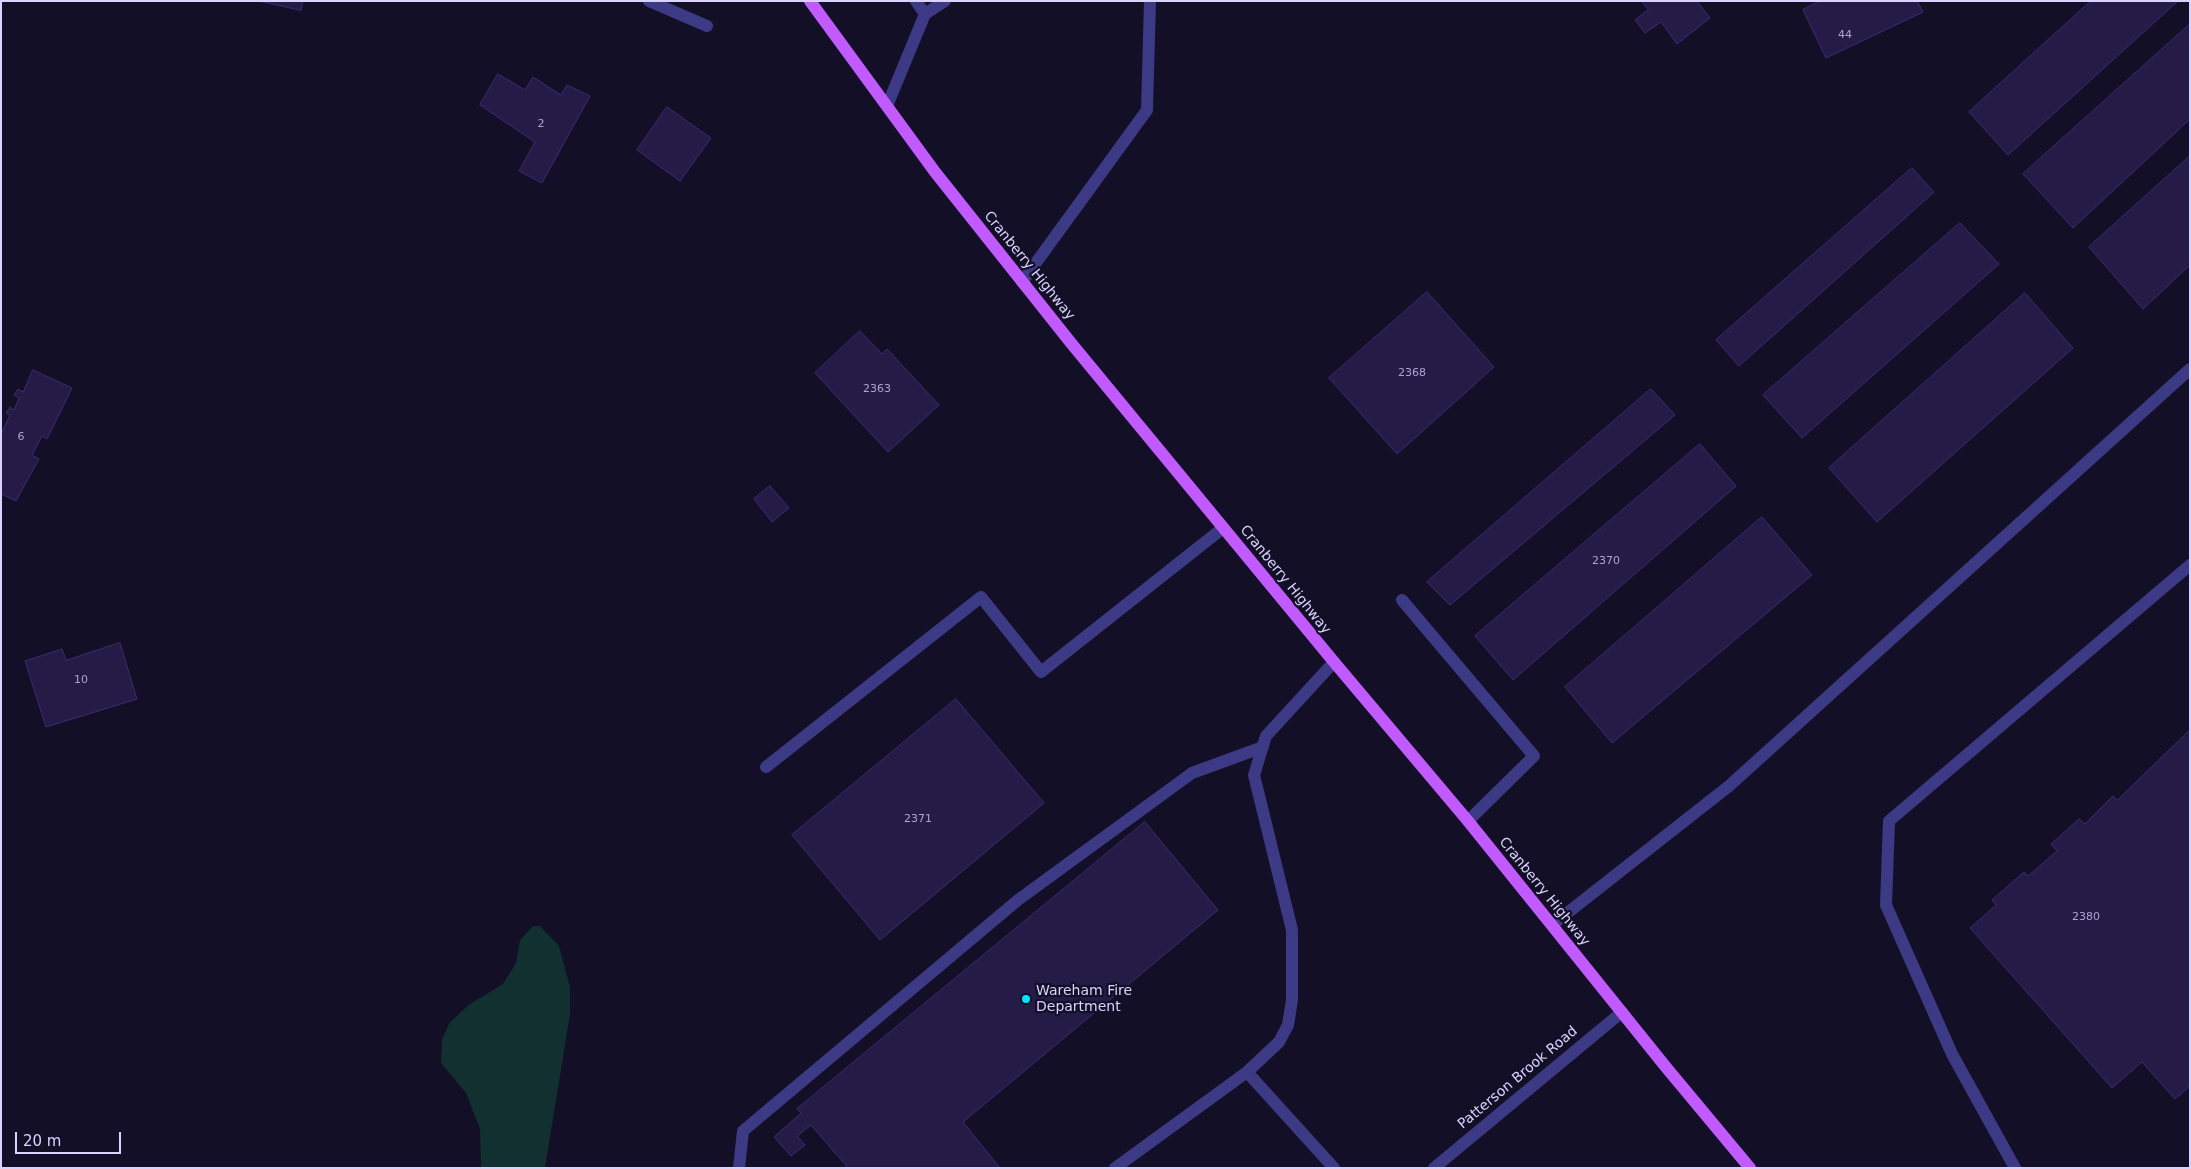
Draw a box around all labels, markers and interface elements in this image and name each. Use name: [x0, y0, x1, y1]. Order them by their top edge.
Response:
house number: 44: [1838, 28, 1852, 42]
house number: 2: [538, 117, 544, 131]
street label: Cranberry Highway: [980, 208, 1078, 324]
house number: 2368: [1398, 366, 1426, 380]
house number: 2363: [863, 382, 891, 396]
house number: 6: [18, 430, 24, 444]
street label: Cranberry Highway: [1236, 522, 1334, 638]
house number: 2370: [1592, 554, 1620, 568]
house number: 10: [74, 673, 88, 687]
house number: 2371: [904, 812, 932, 826]
street label: Cranberry Highway: [1495, 834, 1593, 950]
house number: 2380: [2072, 910, 2100, 924]
place label: Wareham Fire Department: [1036, 983, 1132, 1016]
marker: Wareham Fire Department: [1020, 993, 1032, 1005]
street label: Patterson Brook Road: [1455, 1023, 1581, 1133]
scale bar: [18, 1122, 124, 1154]
text: 20 m: [23, 1132, 61, 1150]

